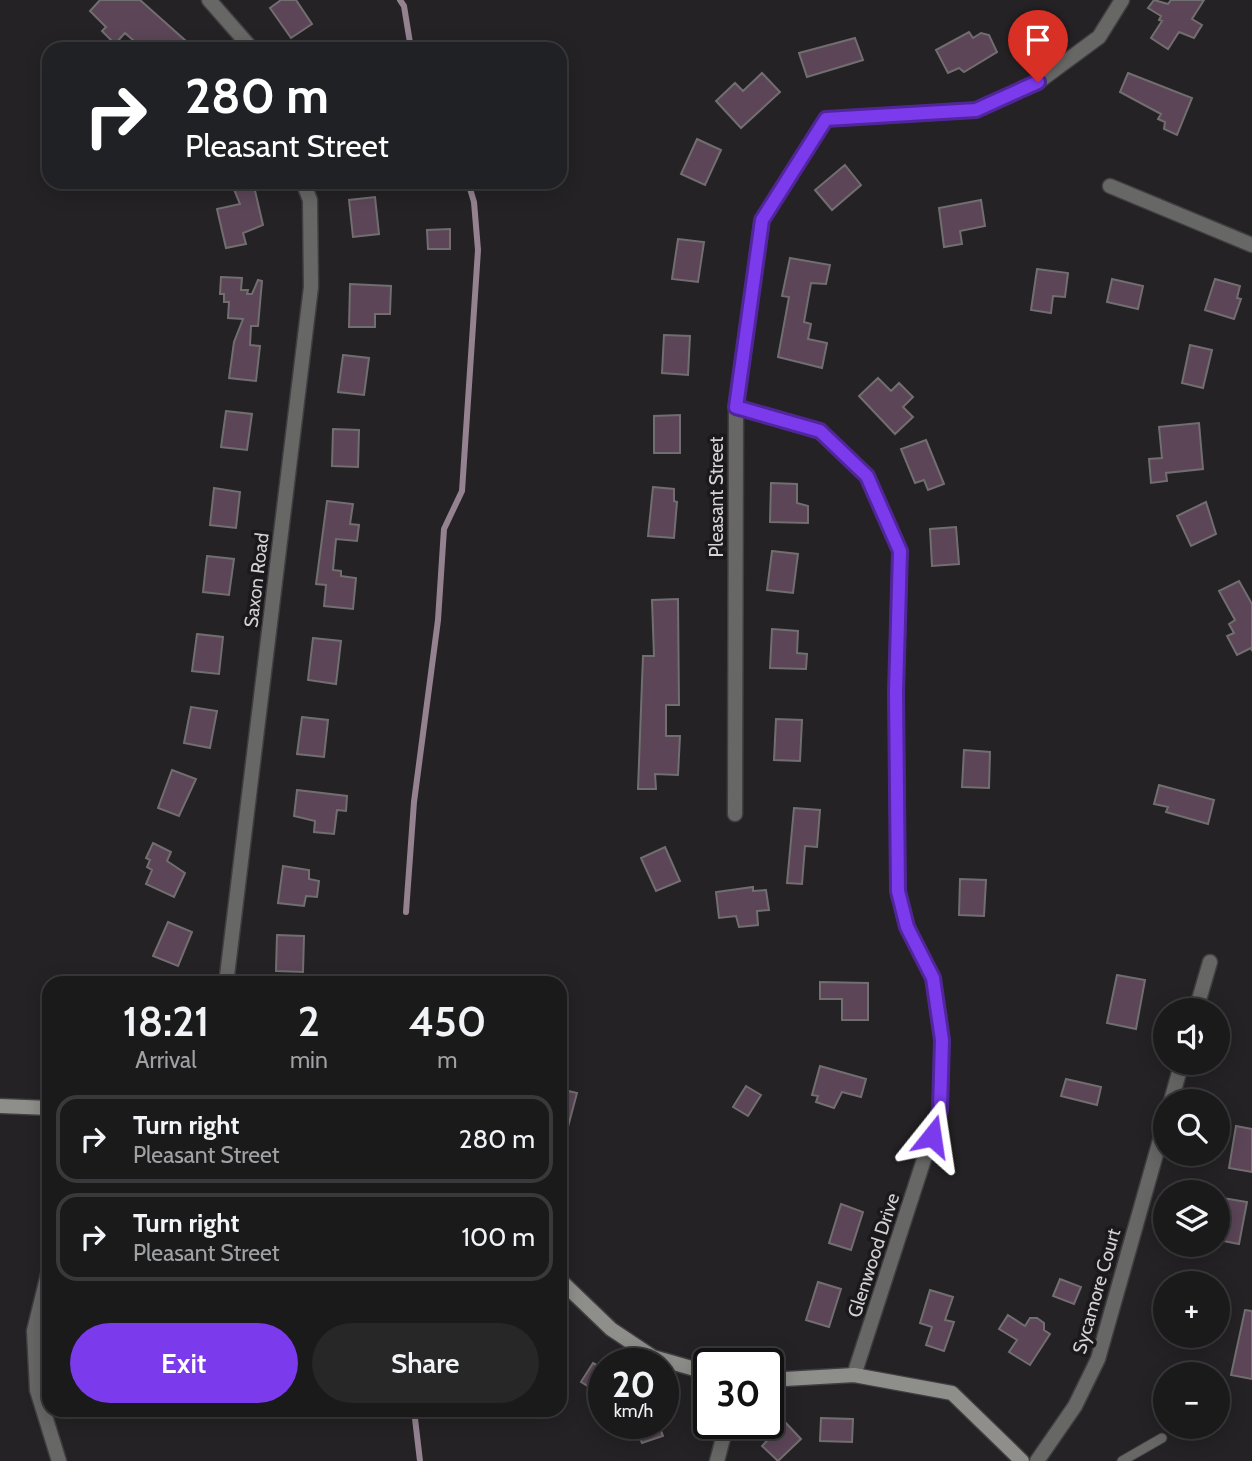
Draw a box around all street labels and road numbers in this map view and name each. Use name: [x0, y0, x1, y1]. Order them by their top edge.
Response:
street label: Pleasant Street: [705, 436, 728, 557]
street label: Saxon Road: [239, 531, 274, 629]
street label: Glenwood Drive: [843, 1190, 904, 1320]
street label: Sycamore Court: [1068, 1225, 1125, 1356]

